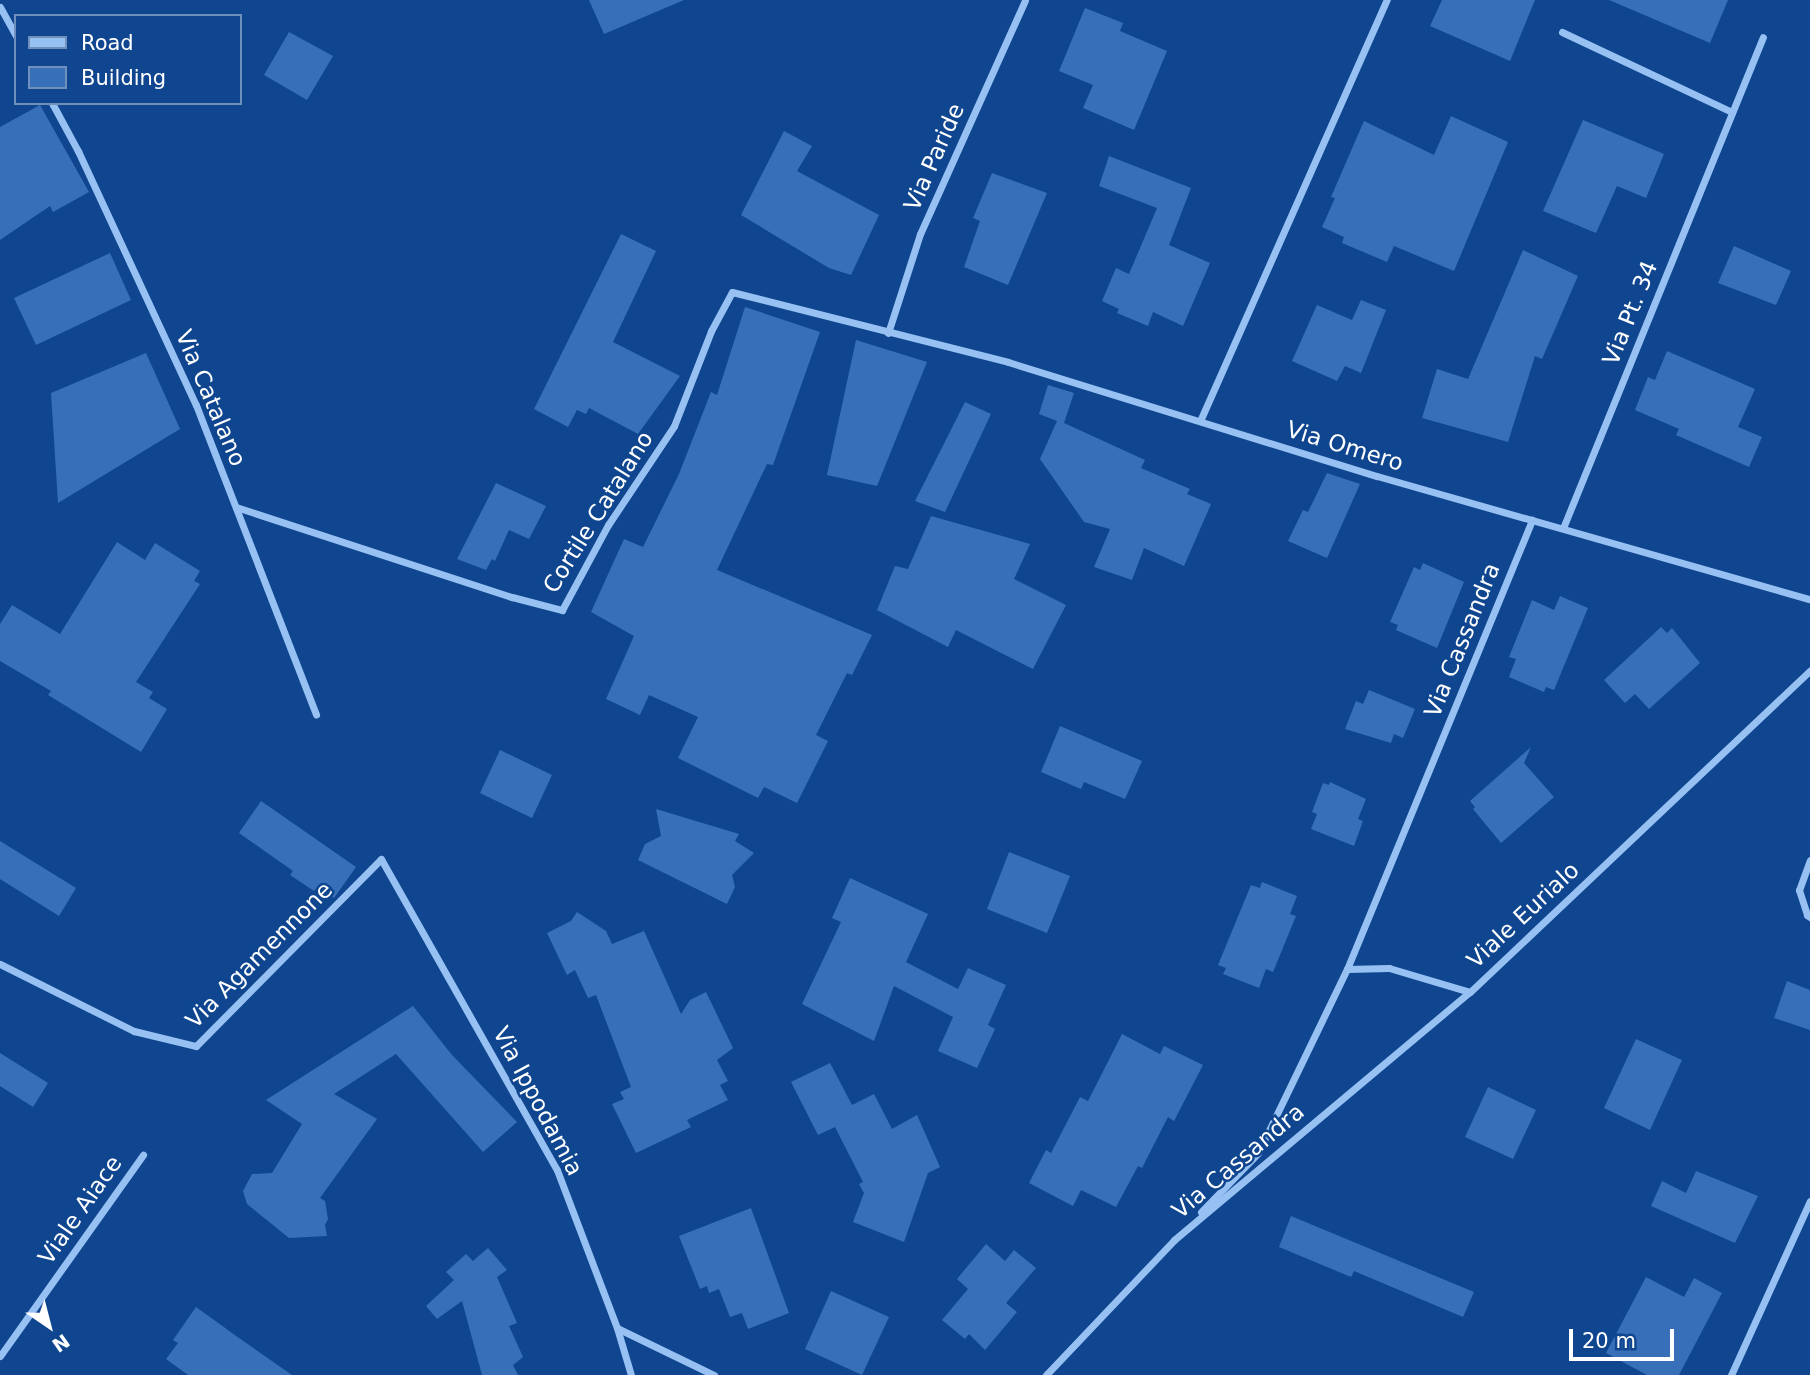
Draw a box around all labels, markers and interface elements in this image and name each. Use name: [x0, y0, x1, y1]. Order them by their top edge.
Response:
legend: [14, 14, 242, 105]
text: Road: [81, 31, 134, 55]
text: Building: [81, 66, 166, 90]
street label: Via Paride: [898, 99, 970, 215]
street label: Via Pt. 34: [1597, 257, 1663, 369]
street label: Via Catalano: [170, 326, 252, 470]
street label: Via Omero: [1283, 415, 1407, 477]
street label: Cortile Catalano: [537, 426, 659, 598]
street label: Via Cassandra: [1418, 559, 1506, 721]
street label: Viale Eurialo: [1461, 856, 1585, 974]
street label: Via Agamennone: [180, 876, 338, 1034]
street label: Via Ippodamia: [487, 1022, 589, 1180]
street label: Via Cassandra: [1166, 1098, 1310, 1224]
street label: Viale Aiace: [32, 1150, 128, 1270]
north arrow: [14, 1291, 84, 1361]
scale bar: [1572, 1316, 1677, 1360]
text: 20 m: [1582, 1329, 1636, 1353]
text: N: [48, 1330, 74, 1357]

